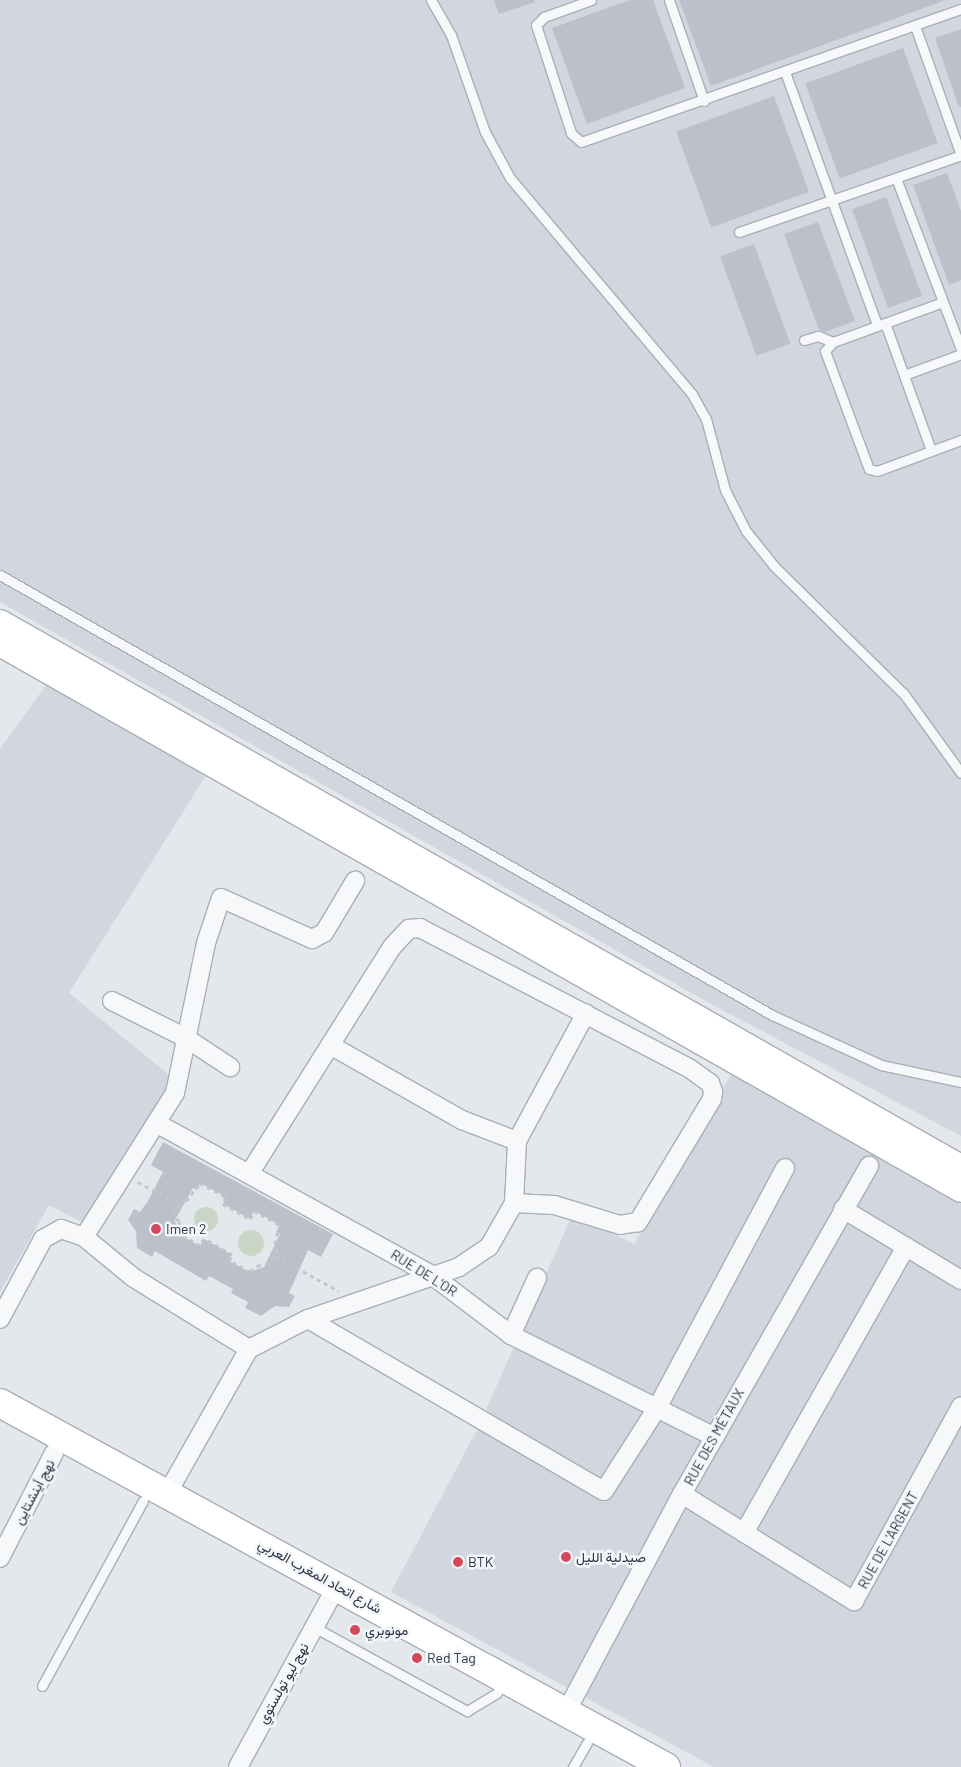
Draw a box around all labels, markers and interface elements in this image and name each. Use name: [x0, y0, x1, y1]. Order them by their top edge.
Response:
place label: Imen 2: [166, 1221, 206, 1237]
marker: Imen 2: [150, 1223, 162, 1235]
street label: RUE DE L'OR: [388, 1246, 460, 1300]
street label: RUE DES MÉTAUX: [680, 1386, 748, 1488]
street label: نهج أينشتاين: [10, 1456, 58, 1528]
street label: RUE DE L'ARGENT: [854, 1488, 922, 1592]
street label: شارع اتحاد المغرب العربي: [255, 1535, 385, 1617]
place label: صيدلية الليل: [576, 1549, 646, 1565]
marker: صيدلية الليل: [560, 1551, 572, 1563]
place label: BTK: [468, 1554, 493, 1570]
marker: BTK: [452, 1556, 464, 1568]
place label: مونوبري: [365, 1622, 408, 1638]
marker: مونوبري: [349, 1624, 361, 1636]
street label: نهج ليو تولستوي: [254, 1640, 312, 1726]
place label: Red Tag: [427, 1650, 476, 1666]
marker: Red Tag: [411, 1652, 423, 1664]

